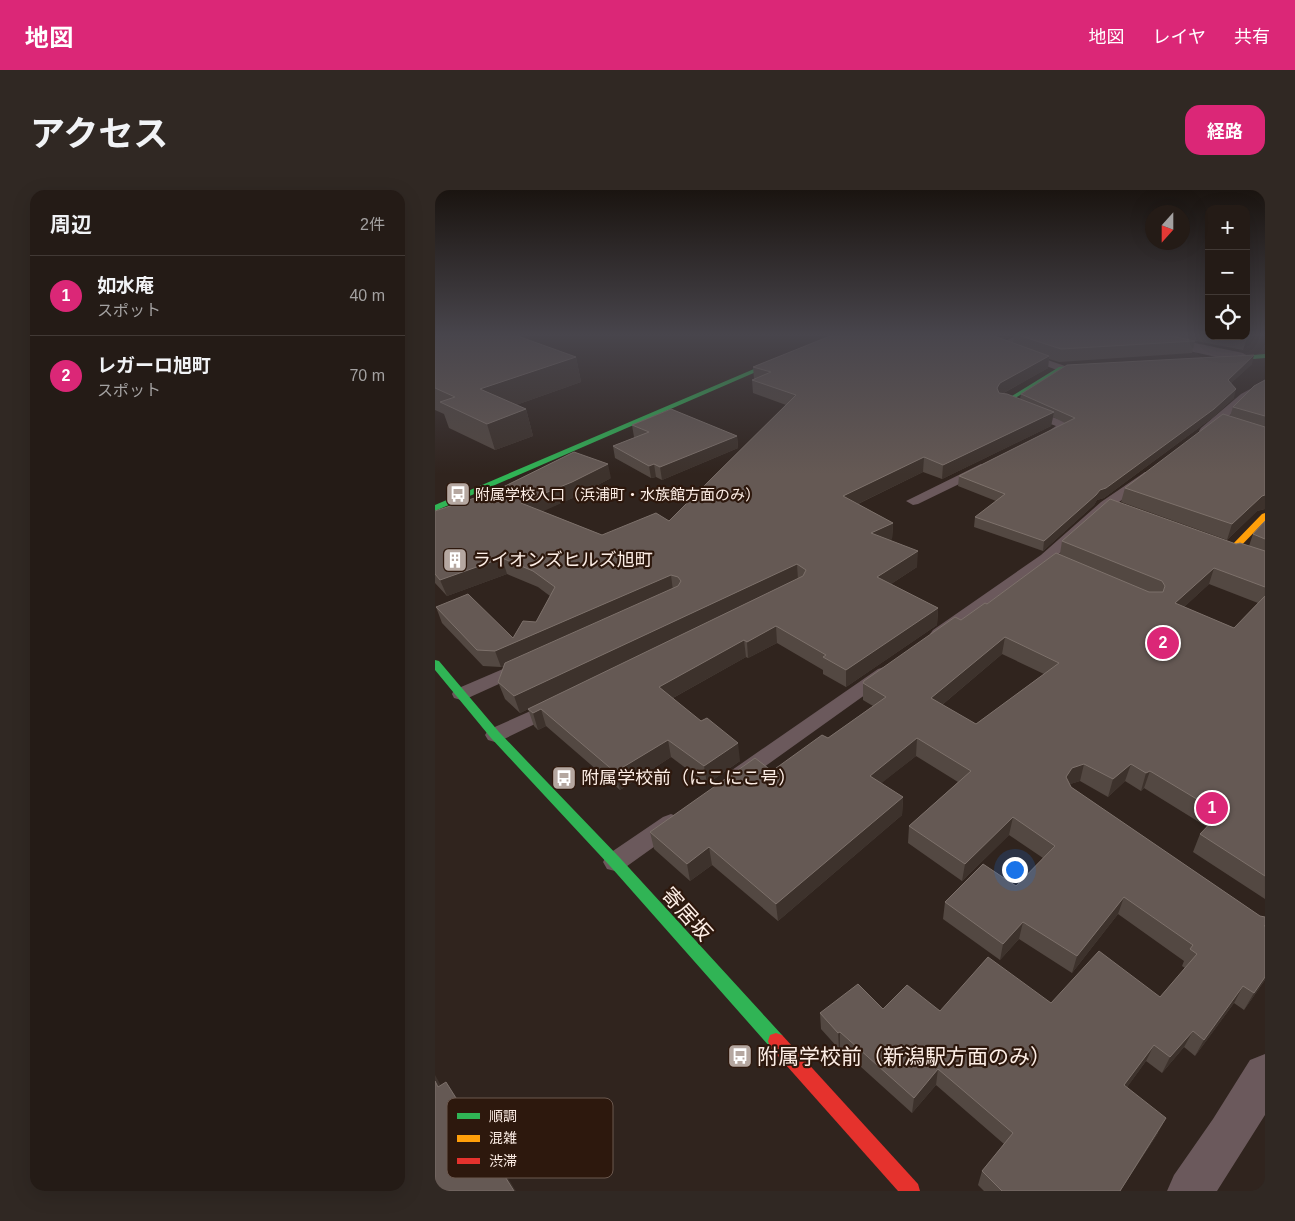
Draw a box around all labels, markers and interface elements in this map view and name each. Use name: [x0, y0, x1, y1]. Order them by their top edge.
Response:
text: 地図: [25, 24, 73, 51]
text: 地図: [1089, 27, 1125, 47]
text: レイヤ: [1153, 27, 1206, 47]
text: 共有: [1234, 27, 1270, 47]
button: 経路: [1185, 105, 1265, 155]
text: アクセス: [30, 114, 168, 153]
north arrow: [1145, 205, 1190, 250]
map controls: [1205, 205, 1250, 340]
button: +: [1205, 205, 1250, 250]
text: 周辺: [50, 213, 92, 236]
text: 2件: [360, 216, 385, 233]
button: −: [1205, 250, 1250, 295]
text: 如水庵: [97, 275, 154, 296]
text: 1: [62, 287, 70, 304]
text: 40 m: [349, 287, 385, 304]
button: locate: [1205, 295, 1250, 340]
text: スポット: [97, 302, 161, 319]
text: レガーロ旭町: [97, 355, 211, 376]
text: 2: [62, 367, 70, 384]
text: 70 m: [349, 367, 385, 384]
text: スポット: [97, 382, 161, 399]
bus stop icon: 附属学校入口（浜浦町・水族館方面のみ）: [445, 481, 471, 507]
place label: 附属学校入口（浜浦町・水族館方面のみ）: [475, 486, 760, 503]
building icon: ライオンズヒルズ旭町: [442, 547, 468, 573]
place label: ライオンズヒルズ旭町: [473, 550, 653, 570]
pin: 2: [1147, 624, 1179, 662]
bus stop icon: 附属学校前（にこにこ号）: [551, 765, 577, 791]
place label: 附属学校前（にこにこ号）: [581, 768, 796, 788]
pin: 1: [1196, 789, 1228, 827]
your location: [1002, 857, 1028, 883]
street label: 寄居坂: [657, 883, 717, 945]
bus stop icon: 附属学校前（新潟駅方面のみ）: [727, 1043, 753, 1069]
place label: 附属学校前（新潟駅方面のみ）: [757, 1045, 1051, 1068]
legend: [447, 1098, 613, 1178]
text: 順調: [489, 1108, 517, 1124]
text: 混雑: [489, 1130, 517, 1146]
text: 渋滞: [489, 1153, 517, 1169]

